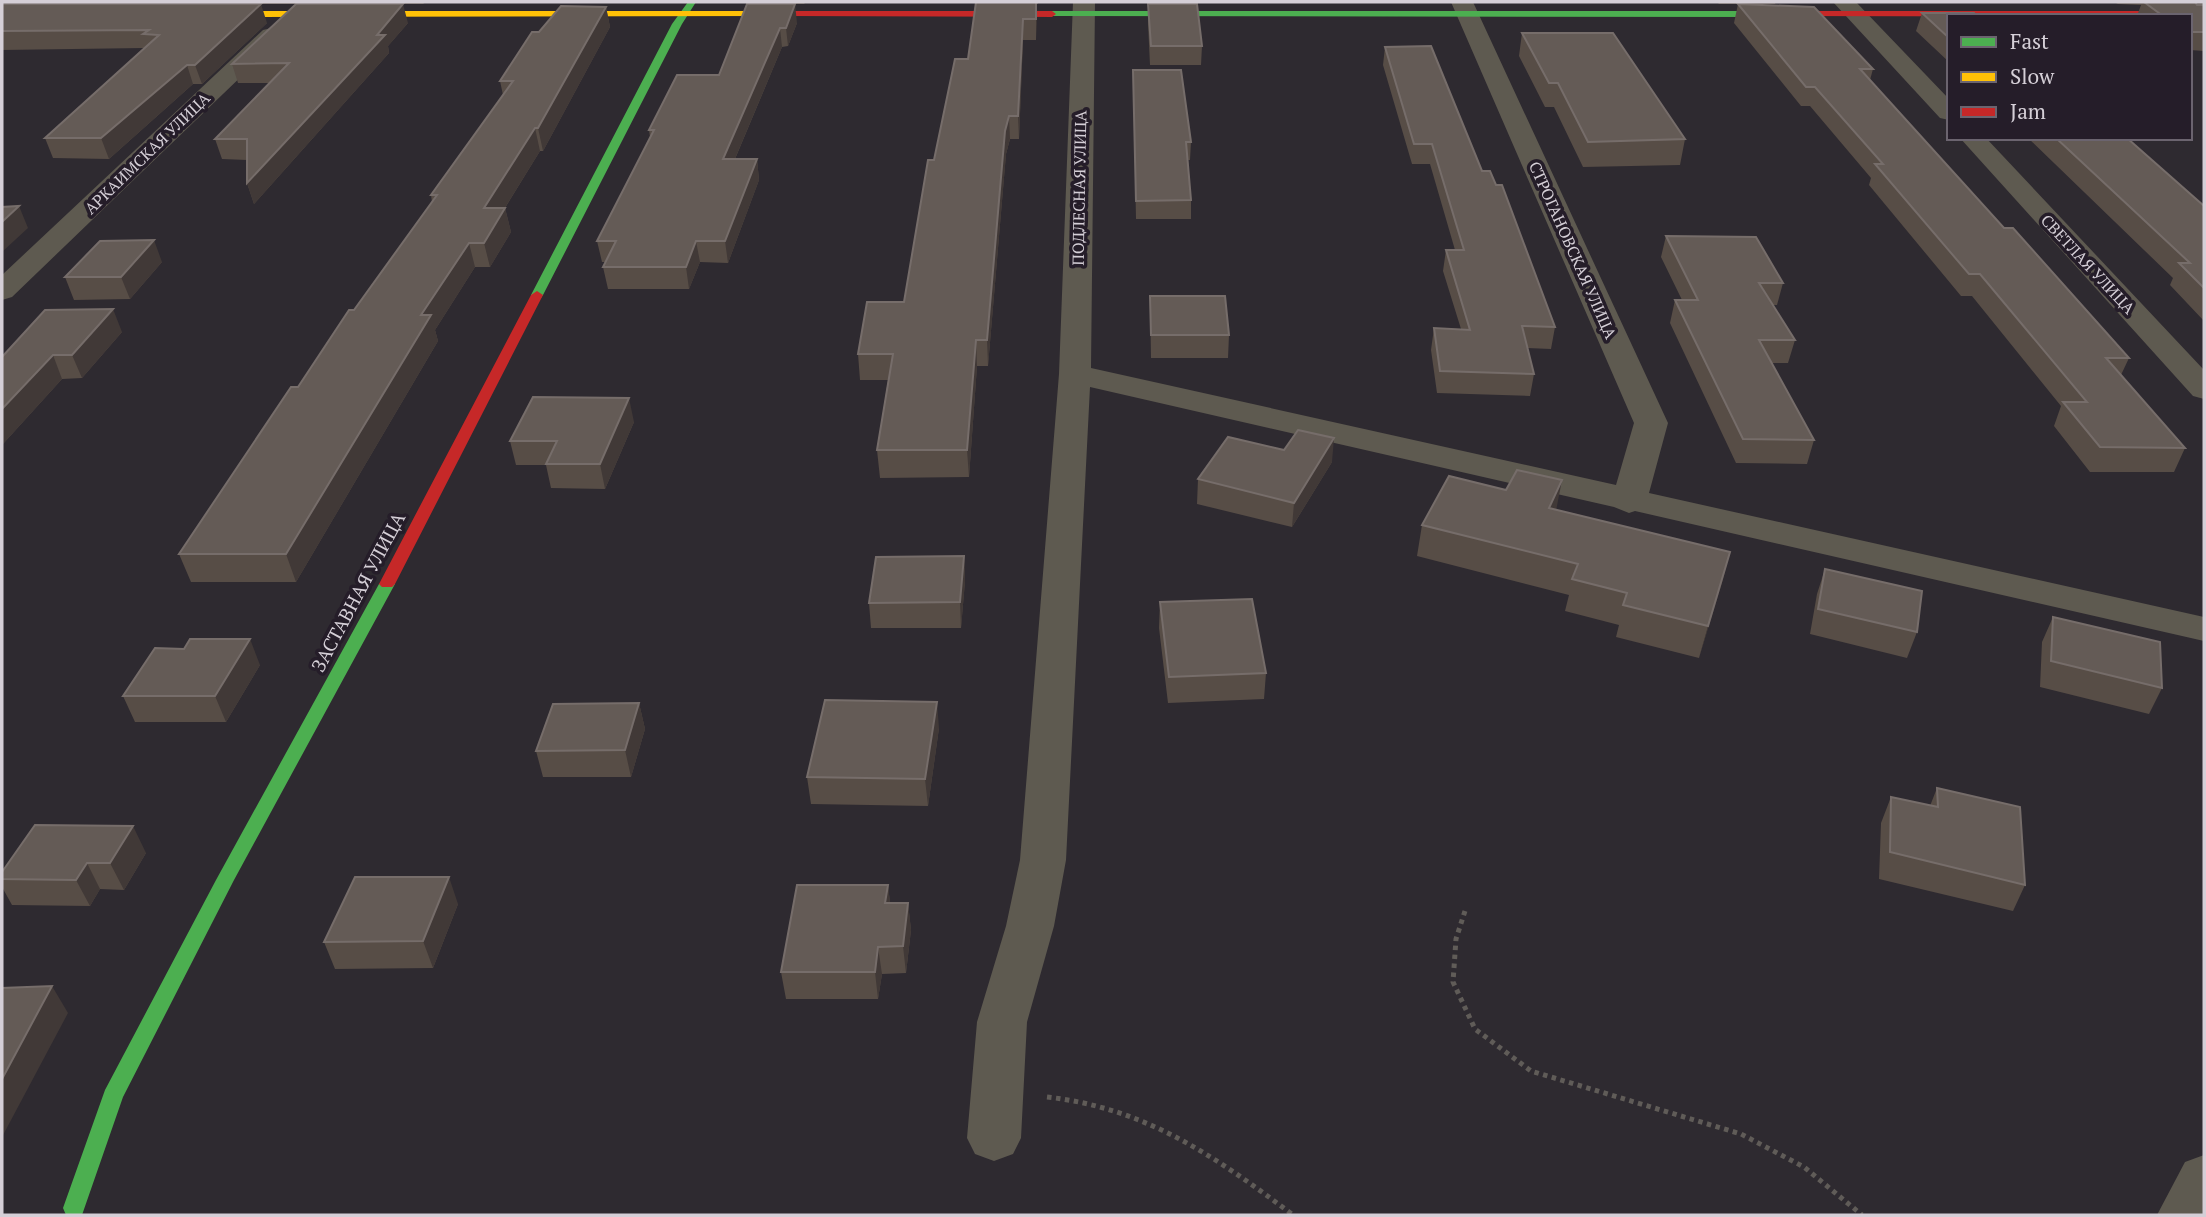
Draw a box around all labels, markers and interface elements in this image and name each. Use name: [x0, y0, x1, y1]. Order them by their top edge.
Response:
legend: [1947, 14, 2192, 140]
text: Fast: [2010, 27, 2049, 55]
text: Slow: [2010, 62, 2055, 90]
street label: АРКАИМСКАЯ УЛИЦА: [79, 87, 215, 219]
text: Jam: [2010, 97, 2046, 125]
street label: ПОДЛЕСНАЯ УЛИЦА: [1067, 110, 1091, 266]
street label: СТРОГАНОВСКАЯ УЛИЦА: [1524, 158, 1622, 342]
street label: СВЕТЛАЯ УЛИЦА: [2036, 209, 2140, 319]
street label: ЗАСТАВНАЯ УЛИЦА: [305, 508, 410, 676]

